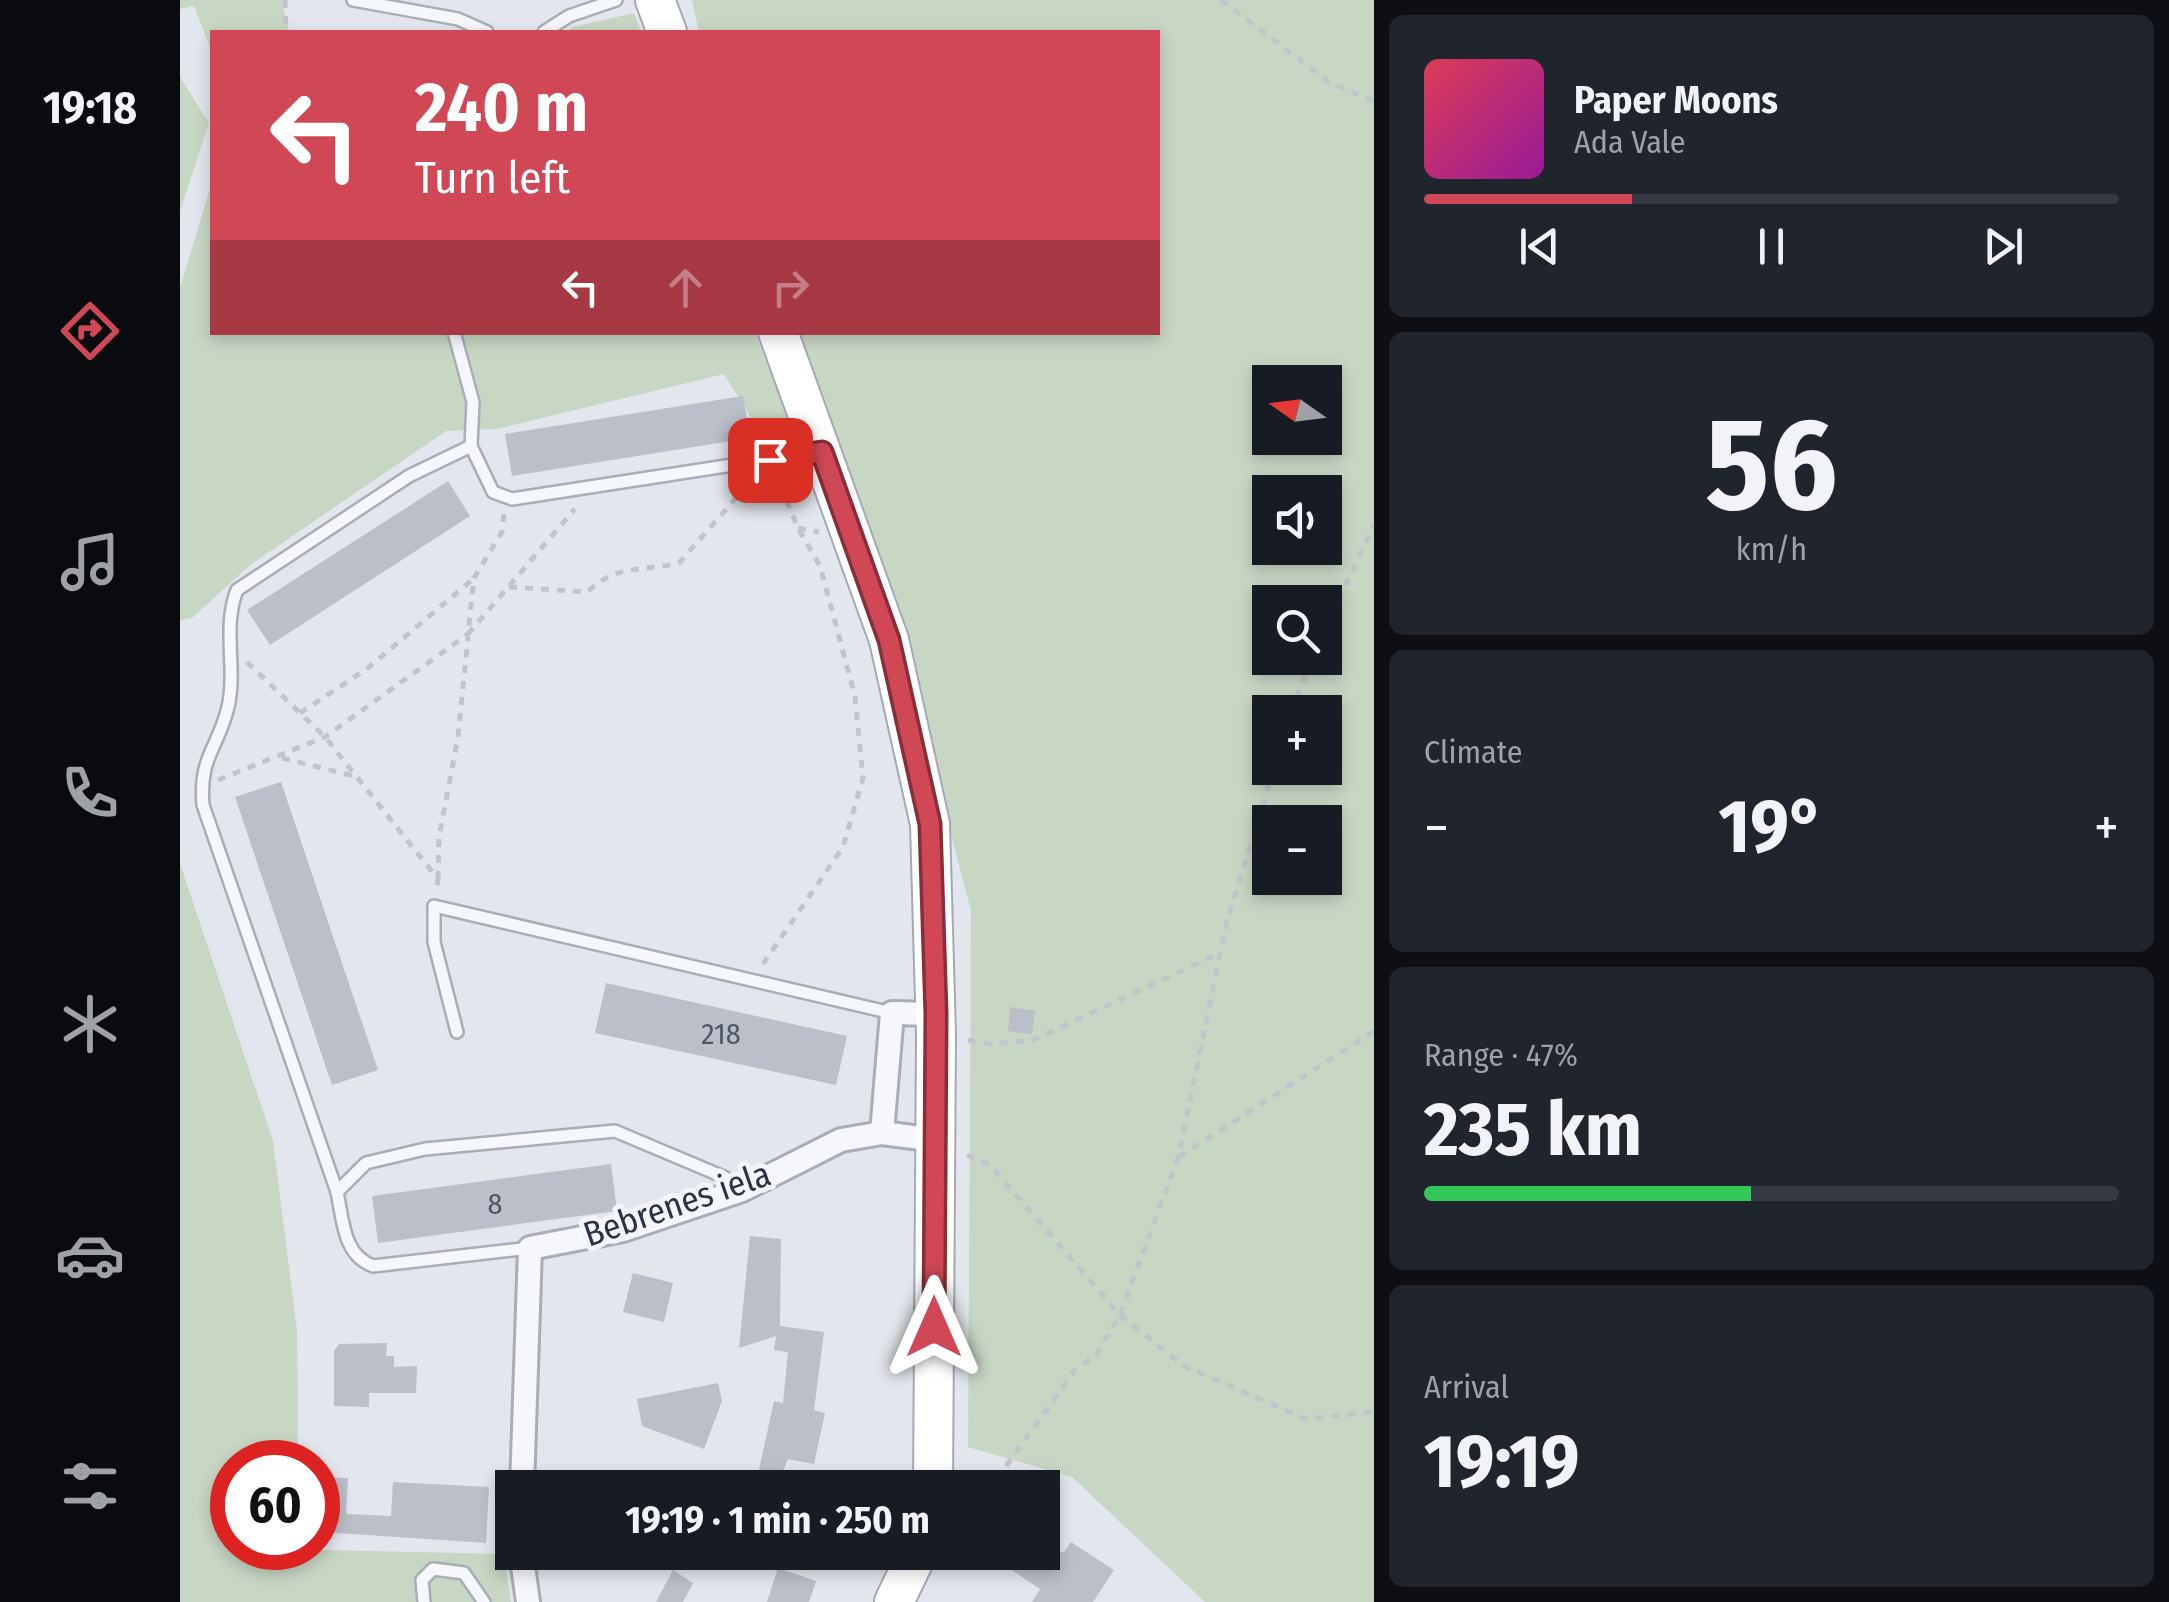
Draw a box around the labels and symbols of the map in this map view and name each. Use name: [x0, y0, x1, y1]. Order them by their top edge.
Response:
north arrow: [1252, 365, 1342, 455]
pin: [728, 418, 813, 503]
house number: 218: [701, 1016, 741, 1052]
street label: Bebrenes iela: [578, 1152, 776, 1256]
house number: 8: [488, 1186, 503, 1222]
position arrow: [882, 1275, 986, 1379]
speed limit sign: 60: [210, 1440, 340, 1570]

